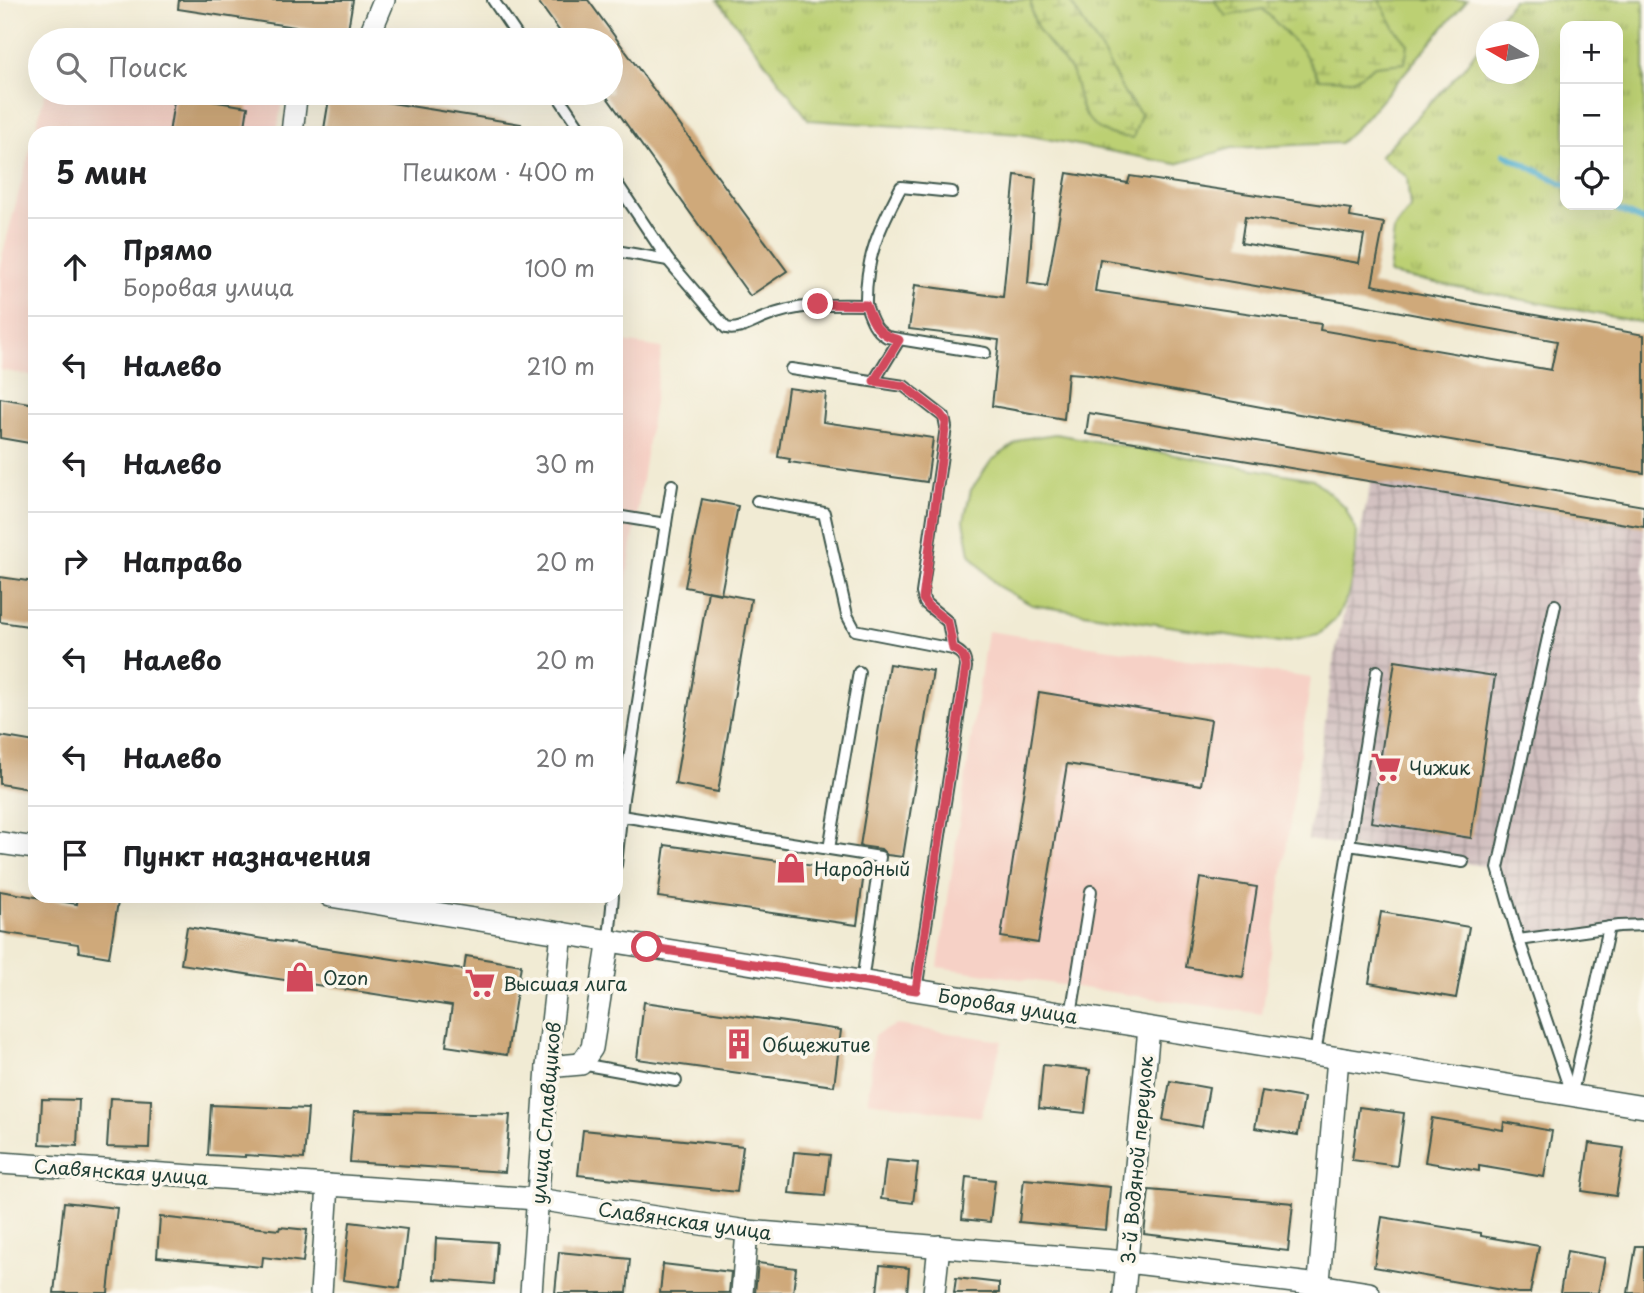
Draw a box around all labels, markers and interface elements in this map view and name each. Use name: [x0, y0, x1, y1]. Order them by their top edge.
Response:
north arrow: [1476, 21, 1539, 84]
map controls: [1560, 21, 1623, 210]
button: +: [1560, 21, 1623, 84]
search box: [28, 28, 623, 105]
text: Поиск: [108, 47, 187, 86]
icon: search: [52, 48, 90, 86]
button: −: [1560, 84, 1623, 147]
button: locate: [1560, 147, 1623, 210]
text: 5 мин: [56, 149, 148, 194]
text: Пешком · 400 m: [402, 154, 595, 189]
text: Прямо: [123, 230, 212, 269]
icon: ahead: [56, 248, 94, 286]
text: 100 m: [525, 250, 595, 285]
text: Боровая улица: [123, 269, 294, 304]
route end: [802, 288, 833, 319]
icon: left: [56, 346, 94, 384]
text: Налево: [123, 346, 221, 385]
text: 210 m: [527, 348, 595, 383]
icon: left: [56, 444, 94, 482]
text: Налево: [123, 444, 221, 483]
text: 30 m: [534, 446, 595, 481]
icon: right: [56, 542, 94, 580]
text: Направо: [123, 542, 242, 581]
text: 20 m: [536, 544, 595, 579]
icon: left: [56, 640, 94, 678]
text: Налево: [123, 640, 221, 679]
text: 20 m: [536, 642, 595, 677]
icon: left: [56, 738, 94, 776]
text: Налево: [123, 738, 221, 777]
text: 20 m: [536, 740, 595, 775]
supermarket icon: Чижик: [1369, 750, 1403, 784]
place label: Чижик: [1409, 753, 1471, 781]
icon: arrive: [56, 836, 94, 874]
text: Пункт назначения: [123, 836, 371, 875]
shop icon: Народный: [774, 851, 808, 885]
place label: Народный: [814, 854, 910, 882]
route start: [631, 931, 662, 962]
shop icon: Ozon: [283, 960, 317, 994]
place label: Ozon: [323, 963, 368, 991]
supermarket icon: Высшая лига: [463, 966, 497, 1000]
place label: Высшая лига: [503, 969, 627, 997]
street label: Боровая улица: [936, 980, 1080, 1030]
street label: улица Сплавщиков: [523, 1021, 567, 1205]
building icon: Общежитие: [722, 1027, 756, 1061]
place label: Общежитие: [762, 1030, 871, 1058]
street label: 3-й Водяной переулок: [1113, 1054, 1159, 1265]
street label: Славянская улица: [33, 1151, 209, 1191]
street label: Славянская улица: [596, 1194, 774, 1246]

